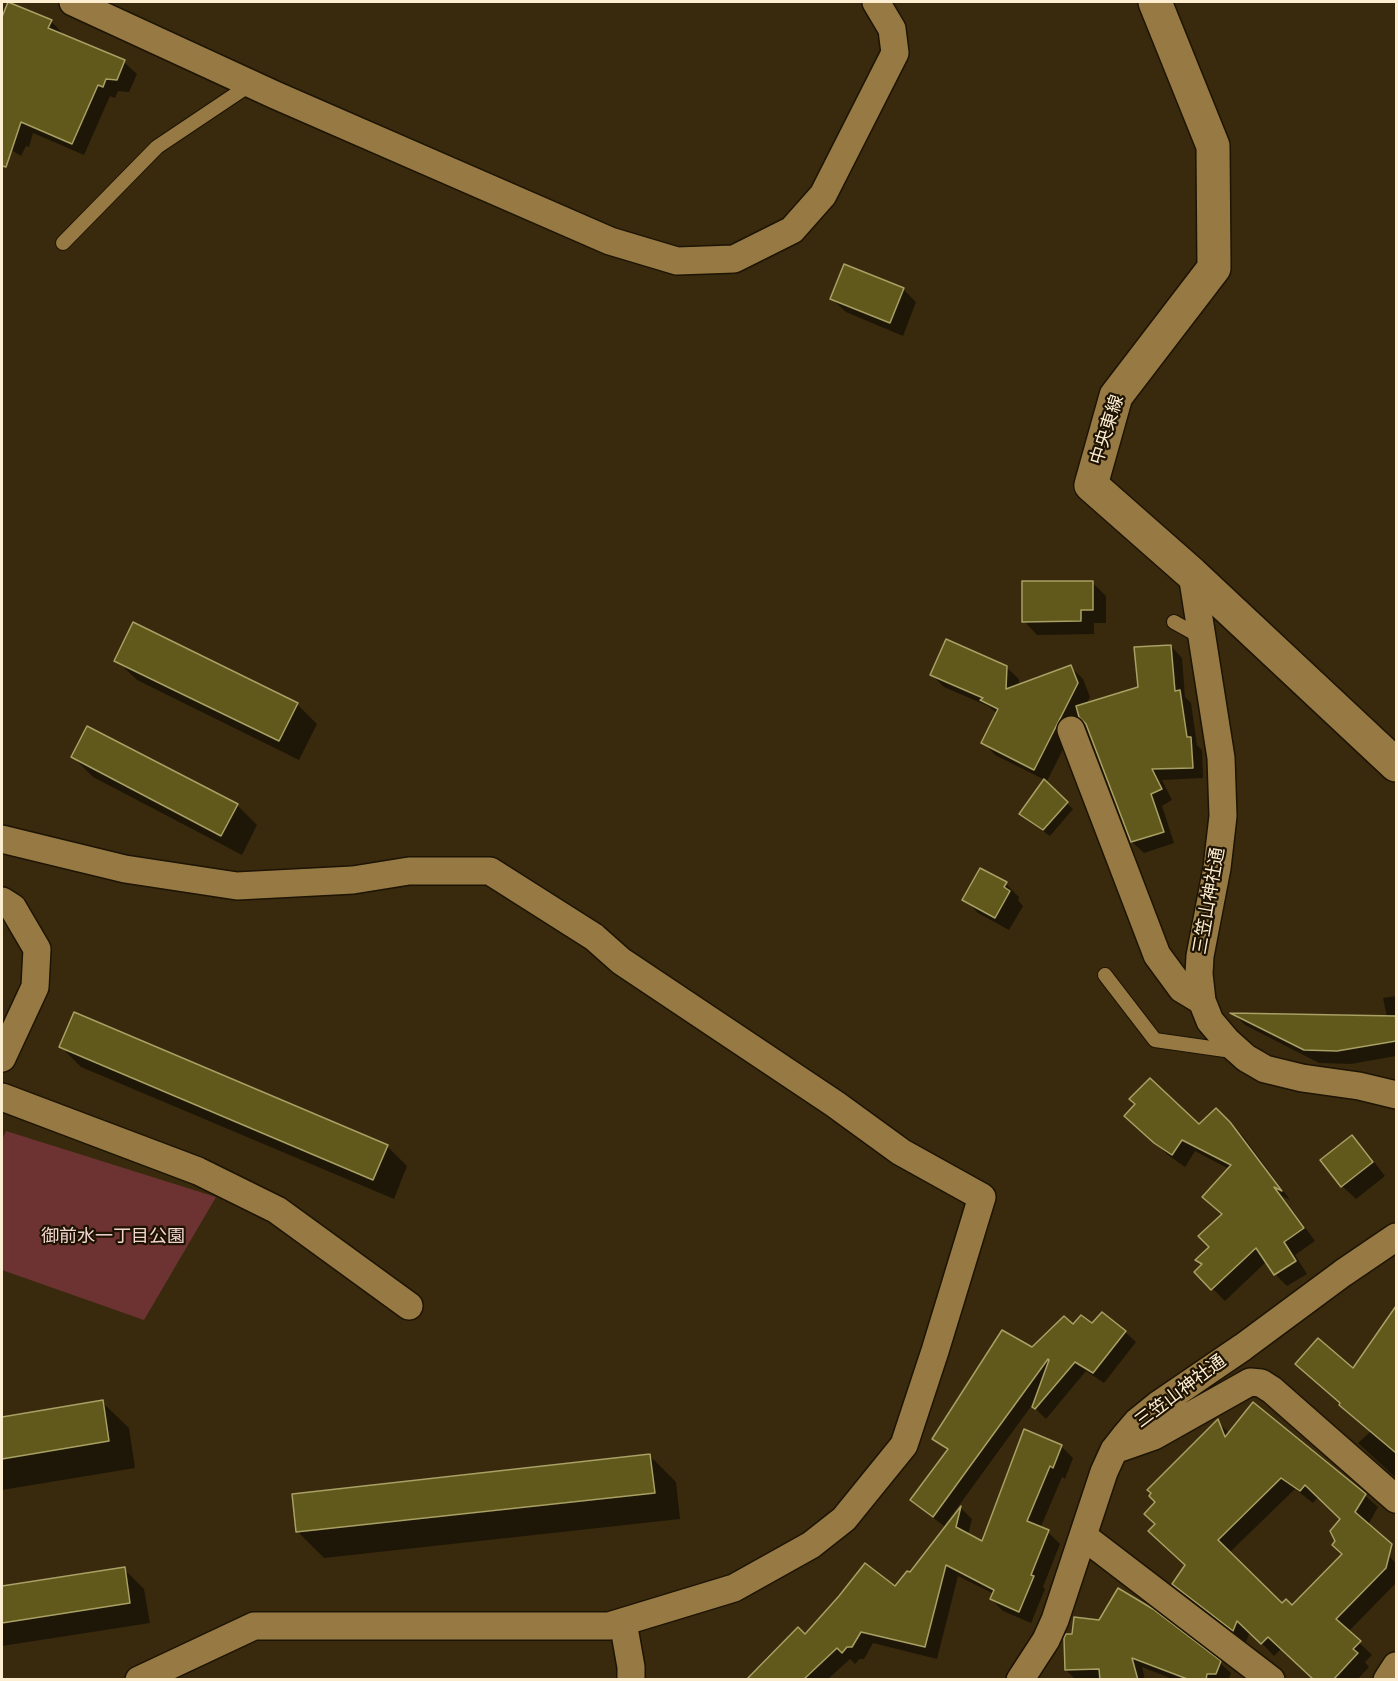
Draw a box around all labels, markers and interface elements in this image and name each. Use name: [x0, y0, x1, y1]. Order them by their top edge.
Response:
street label: 中央東線: [1087, 392, 1129, 468]
street label: 三笠山神社通: [1190, 846, 1230, 956]
park label: 御前水一丁目公園: [41, 1226, 185, 1248]
street label: 三笠山神社通: [1131, 1351, 1231, 1433]

